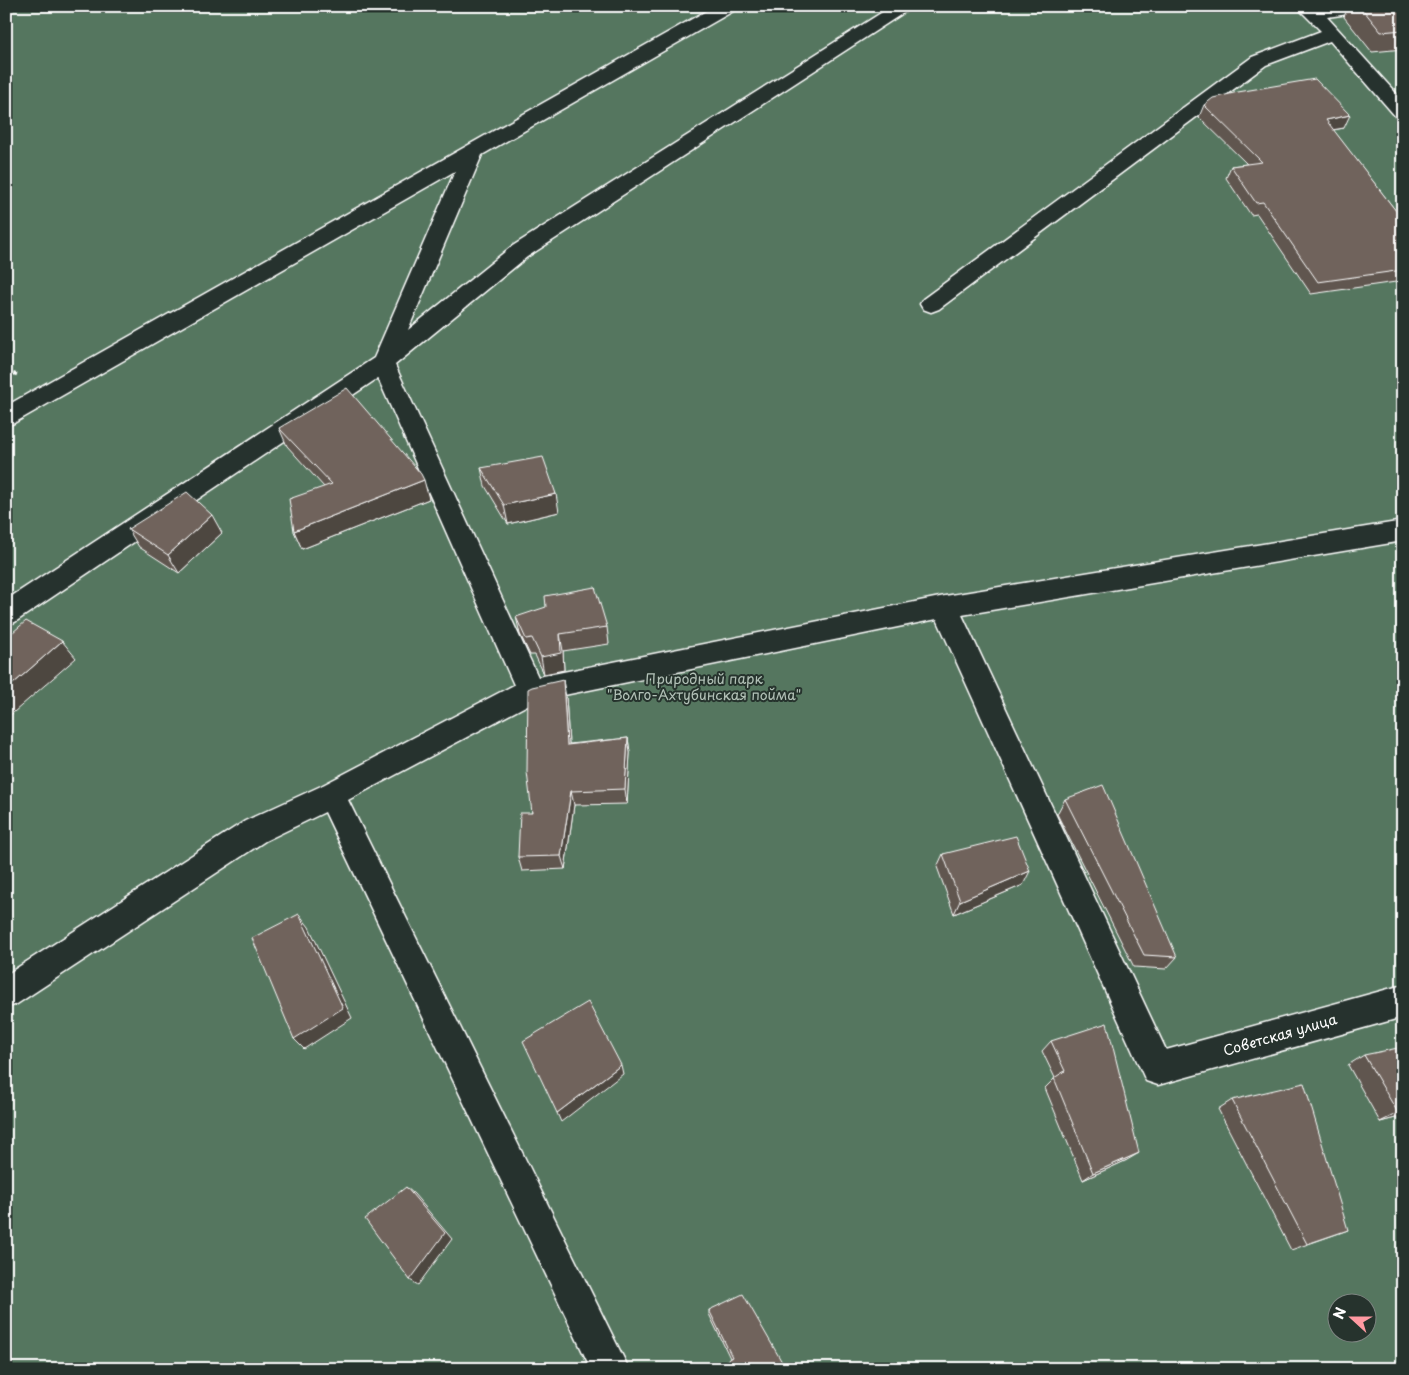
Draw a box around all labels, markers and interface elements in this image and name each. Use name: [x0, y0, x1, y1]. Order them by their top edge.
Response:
park label: Природный парк "Волго-Ахтубинская пойма": [607, 668, 801, 705]
street label: Советская улица: [1220, 1008, 1339, 1061]
north arrow: [1326, 1292, 1376, 1342]
text: N: [1328, 1304, 1351, 1322]

